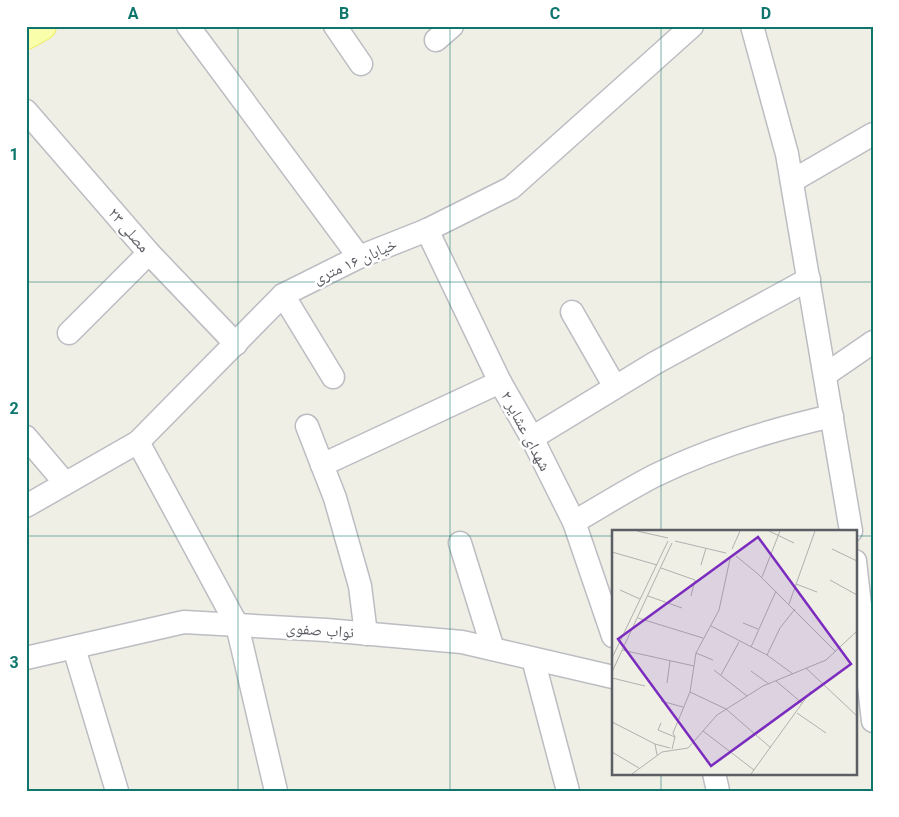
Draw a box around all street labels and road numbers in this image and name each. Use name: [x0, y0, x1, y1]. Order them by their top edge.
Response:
street label: مصلی ۲۳: [104, 204, 154, 257]
street label: خیابان ۱۶ متری: [310, 234, 400, 289]
street label: شهدای عشایر ۲: [496, 388, 555, 475]
street label: نواب صفوی: [285, 618, 355, 643]

